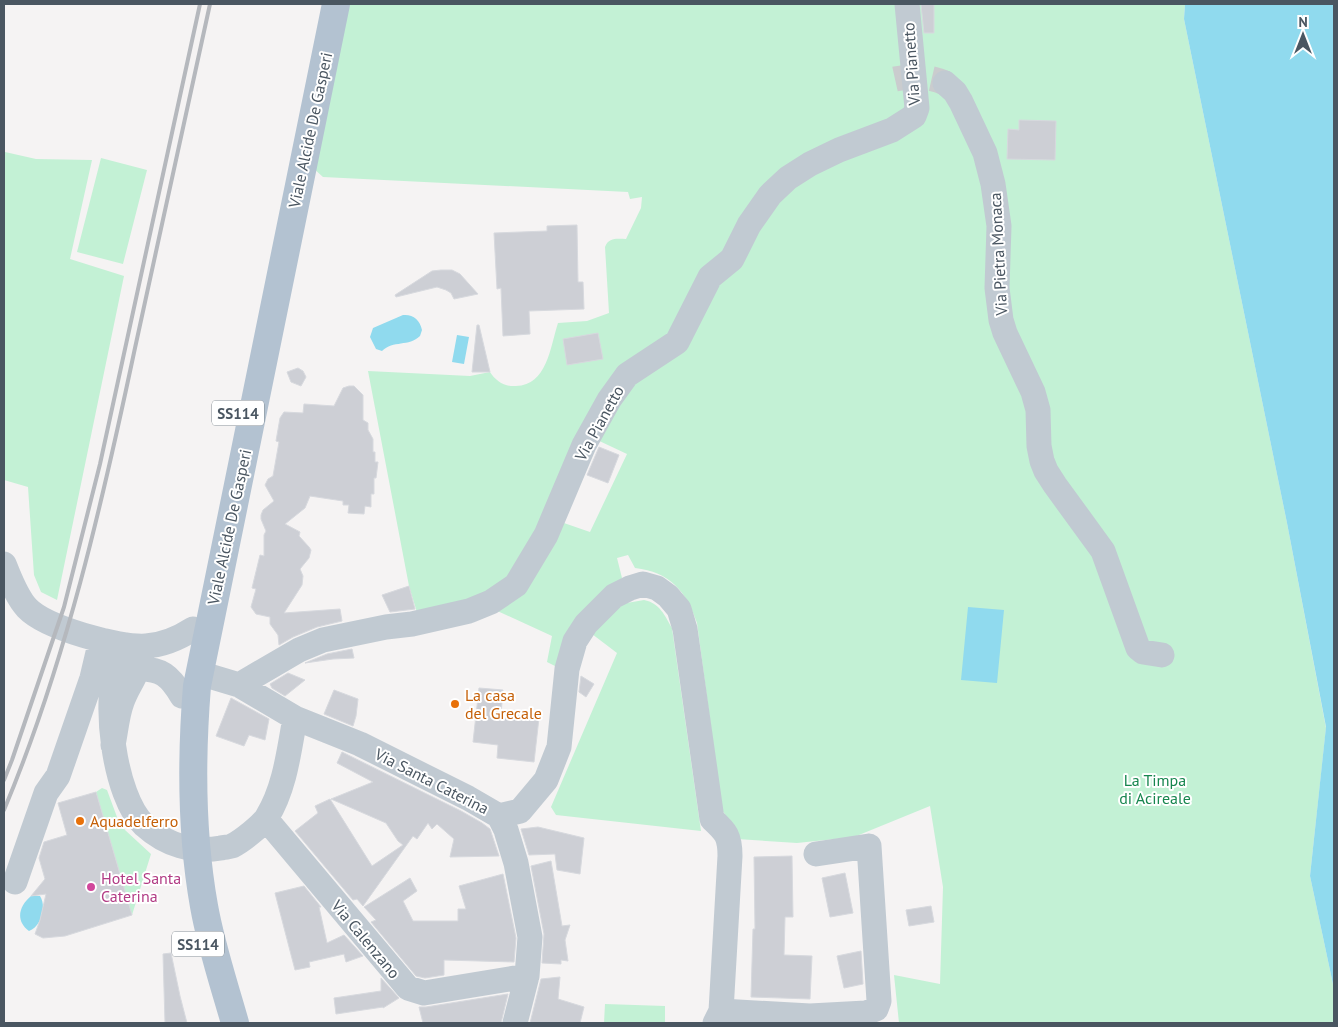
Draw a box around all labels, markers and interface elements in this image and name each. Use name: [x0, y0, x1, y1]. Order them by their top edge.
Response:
north arrow: [1278, 10, 1328, 60]
text: N: [1298, 13, 1308, 31]
street label: Via Pianetto: [898, 22, 924, 107]
street label: Viale Alcide De Gasperi: [284, 51, 336, 210]
street label: Via Pietra Monaca: [985, 192, 1011, 317]
street label: Via Pianetto: [570, 382, 628, 465]
road number: SS114: [212, 400, 264, 426]
street label: Viale Alcide De Gasperi: [203, 448, 255, 607]
place label: La casa del Grecale: [465, 685, 542, 723]
marker: La casa del Grecale: [449, 698, 461, 710]
street label: Via Santa Caterina: [371, 743, 492, 818]
park label: La Timpa di Acireale: [1119, 770, 1191, 808]
place label: Aquadelferro: [90, 811, 178, 831]
marker: Aquadelferro: [74, 815, 86, 827]
place label: Hotel Santa Caterina: [101, 868, 181, 906]
marker: Hotel Santa Caterina: [85, 881, 97, 893]
street label: Via Calenzano: [327, 895, 405, 982]
road number: SS114: [172, 932, 224, 956]

